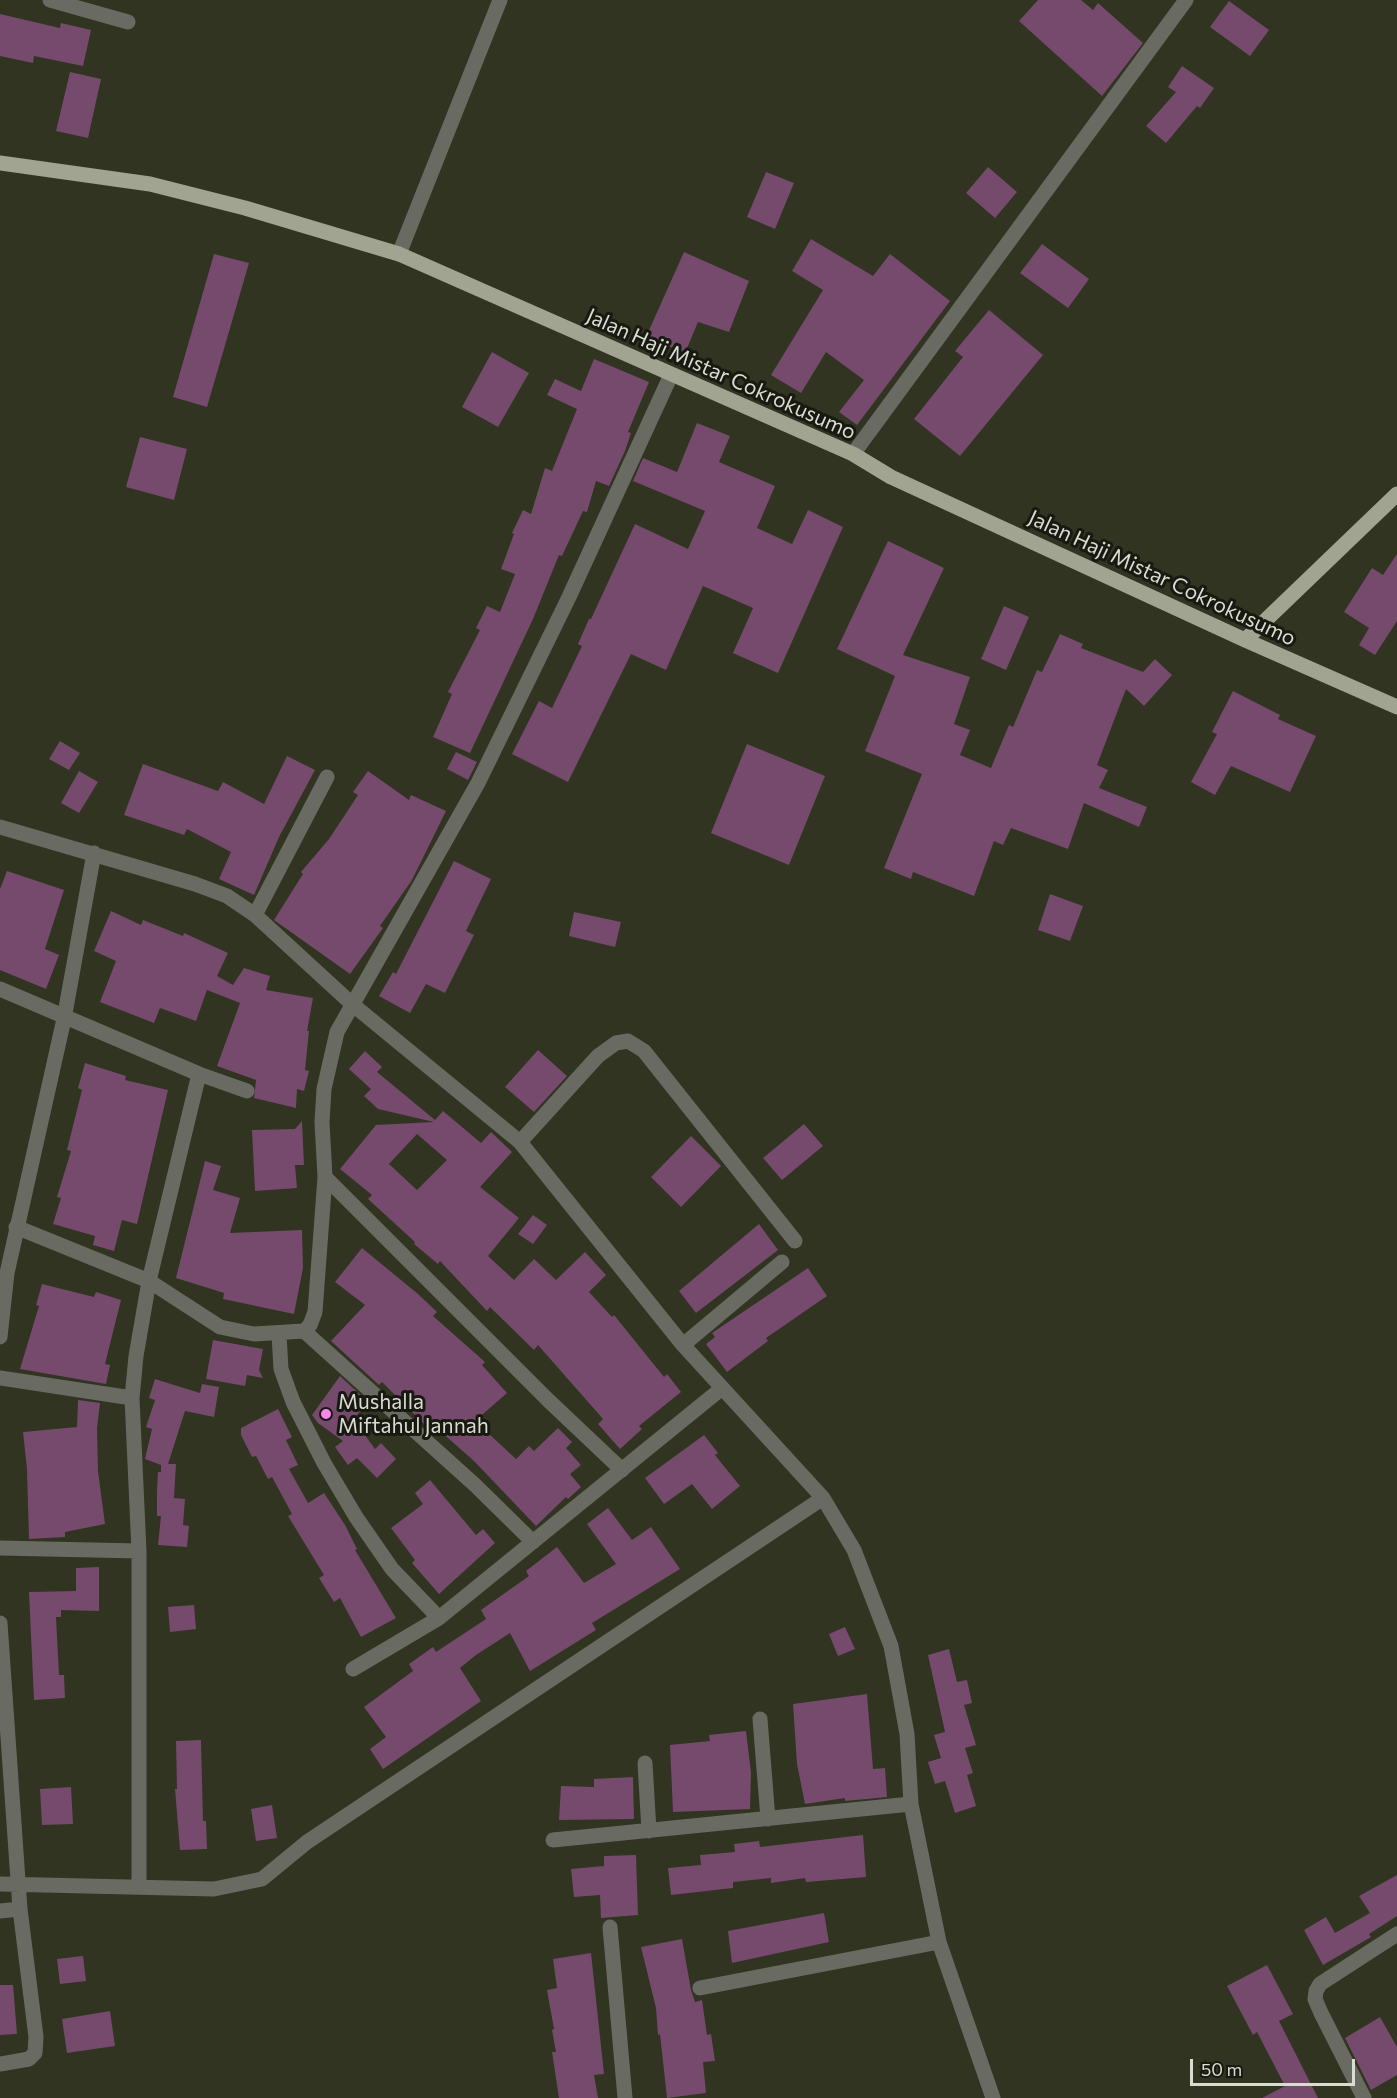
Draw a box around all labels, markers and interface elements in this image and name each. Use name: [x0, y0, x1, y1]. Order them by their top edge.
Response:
street label: Jalan Haji Mistar Cokrokusumo: [582, 303, 860, 445]
street label: Jalan Haji Mistar Cokrokusumo: [1024, 505, 1300, 651]
place label: Mushalla Miftahul Jannah: [338, 1389, 489, 1439]
marker: Mushalla Miftahul Jannah: [319, 1407, 333, 1421]
scale bar: [1193, 2047, 1358, 2085]
text: 50 m: [1201, 2058, 1242, 2080]

